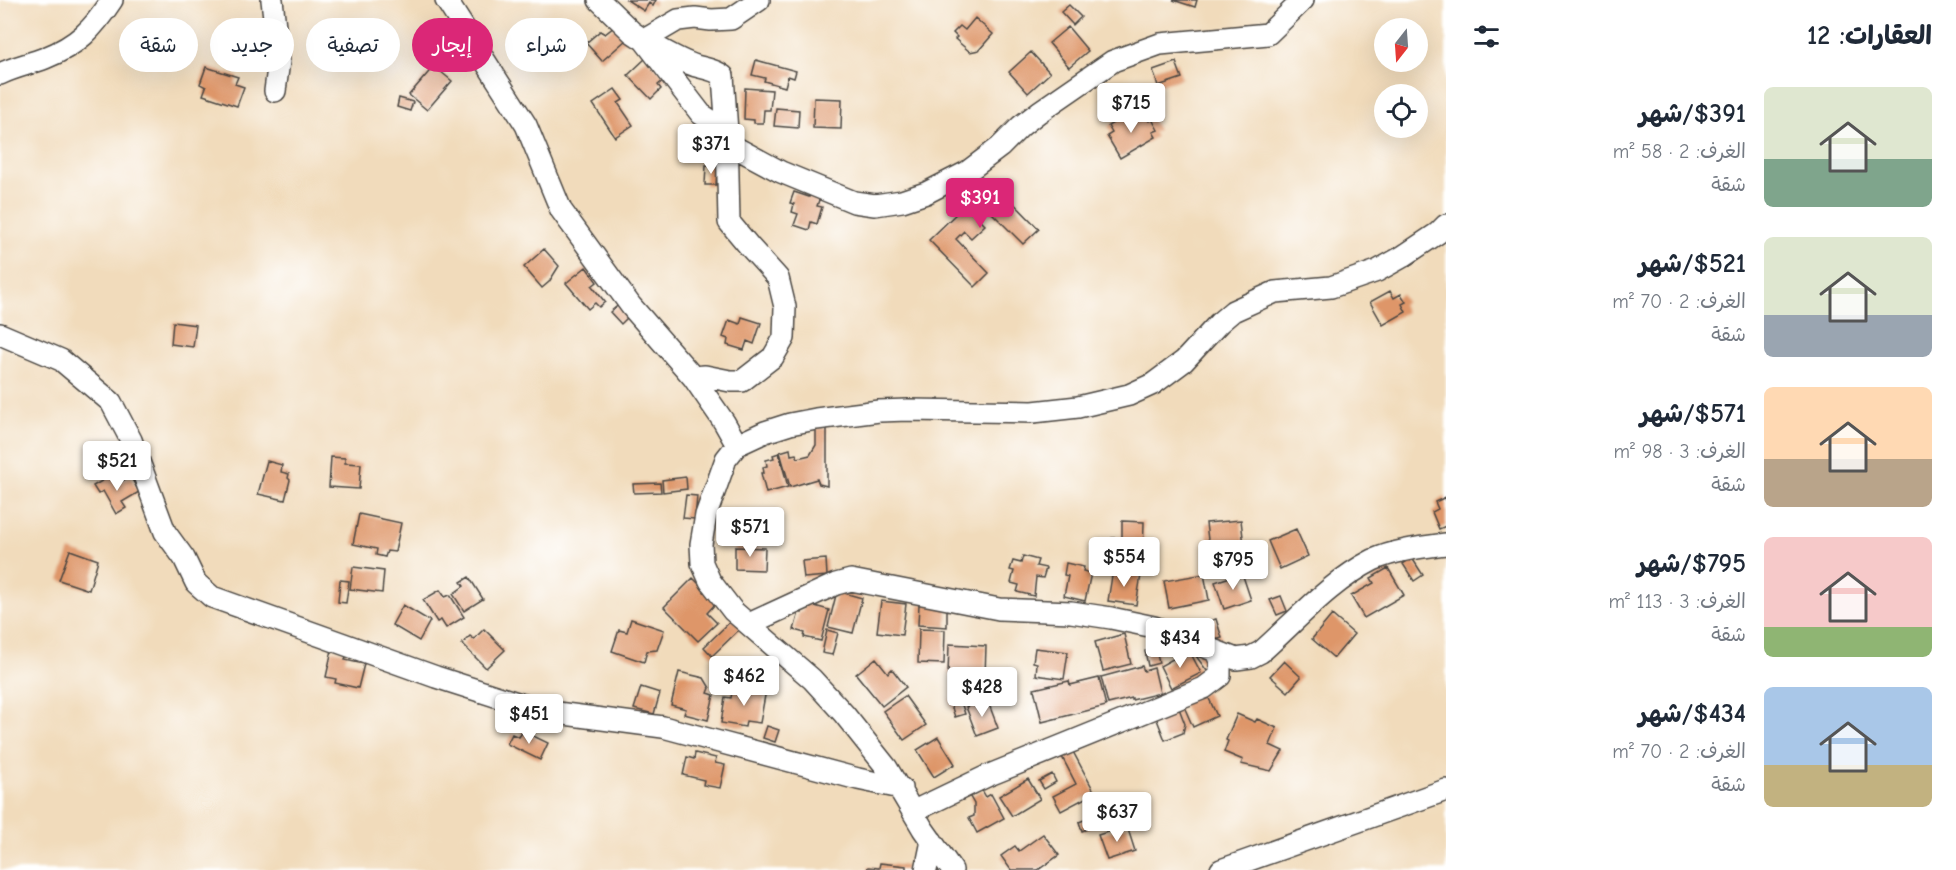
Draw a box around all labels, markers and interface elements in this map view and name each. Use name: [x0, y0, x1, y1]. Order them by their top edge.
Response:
chip: شقة: [119, 18, 198, 72]
chip: جديد: [210, 18, 294, 72]
chip: تصفية: [306, 18, 400, 72]
chip: إيجار: [412, 18, 493, 72]
chip: شراء: [505, 18, 588, 72]
north arrow: [1374, 18, 1428, 72]
map controls: [1374, 18, 1428, 138]
icon: filters: [1470, 20, 1503, 53]
text: العقارات: 12: [1807, 21, 1932, 51]
pin: $715: [1095, 83, 1167, 134]
button: locate: [1374, 84, 1428, 138]
text: $715: [1111, 91, 1151, 114]
text: $391/شهر: [1639, 99, 1746, 129]
icon: home: [1812, 111, 1884, 183]
pin: $371: [675, 124, 747, 175]
text: $371: [692, 132, 730, 155]
text: الغرف: 2 · 58 m²: [1613, 140, 1746, 163]
text: شقة: [1711, 173, 1746, 196]
pin: $391: [944, 178, 1016, 229]
text: $391: [960, 186, 1000, 209]
text: $521/شهر: [1639, 249, 1746, 279]
icon: home: [1812, 261, 1884, 333]
text: الغرف: 2 · 70 m²: [1612, 290, 1746, 313]
text: شقة: [1711, 323, 1746, 346]
text: $571/شهر: [1640, 399, 1746, 429]
icon: home: [1812, 411, 1884, 483]
text: الغرف: 3 · 98 m²: [1613, 440, 1746, 463]
pin: $521: [81, 441, 153, 492]
text: $521: [97, 449, 137, 472]
text: شقة: [1711, 473, 1746, 496]
pin: $571: [714, 507, 786, 558]
text: $571: [730, 515, 770, 538]
pin: $554: [1088, 537, 1160, 588]
pin: $795: [1197, 540, 1269, 591]
text: $554: [1103, 545, 1145, 568]
text: $795: [1212, 548, 1254, 571]
text: $795/شهر: [1637, 549, 1746, 579]
icon: home: [1812, 561, 1884, 633]
text: الغرف: 3 · 113 m²: [1608, 590, 1746, 613]
pin: $434: [1144, 618, 1216, 669]
text: شقة: [1711, 623, 1746, 646]
text: $434: [1160, 626, 1200, 649]
pin: $462: [708, 656, 780, 707]
text: $462: [723, 664, 765, 687]
pin: $428: [946, 667, 1018, 718]
text: $428: [961, 675, 1003, 698]
pin: $451: [493, 694, 565, 745]
text: $434/شهر: [1639, 699, 1746, 729]
text: $451: [509, 702, 549, 725]
icon: home: [1812, 711, 1884, 783]
text: الغرف: 2 · 70 m²: [1612, 740, 1746, 763]
text: شقة: [1711, 773, 1746, 796]
pin: $637: [1081, 792, 1153, 843]
text: $637: [1096, 800, 1138, 823]

